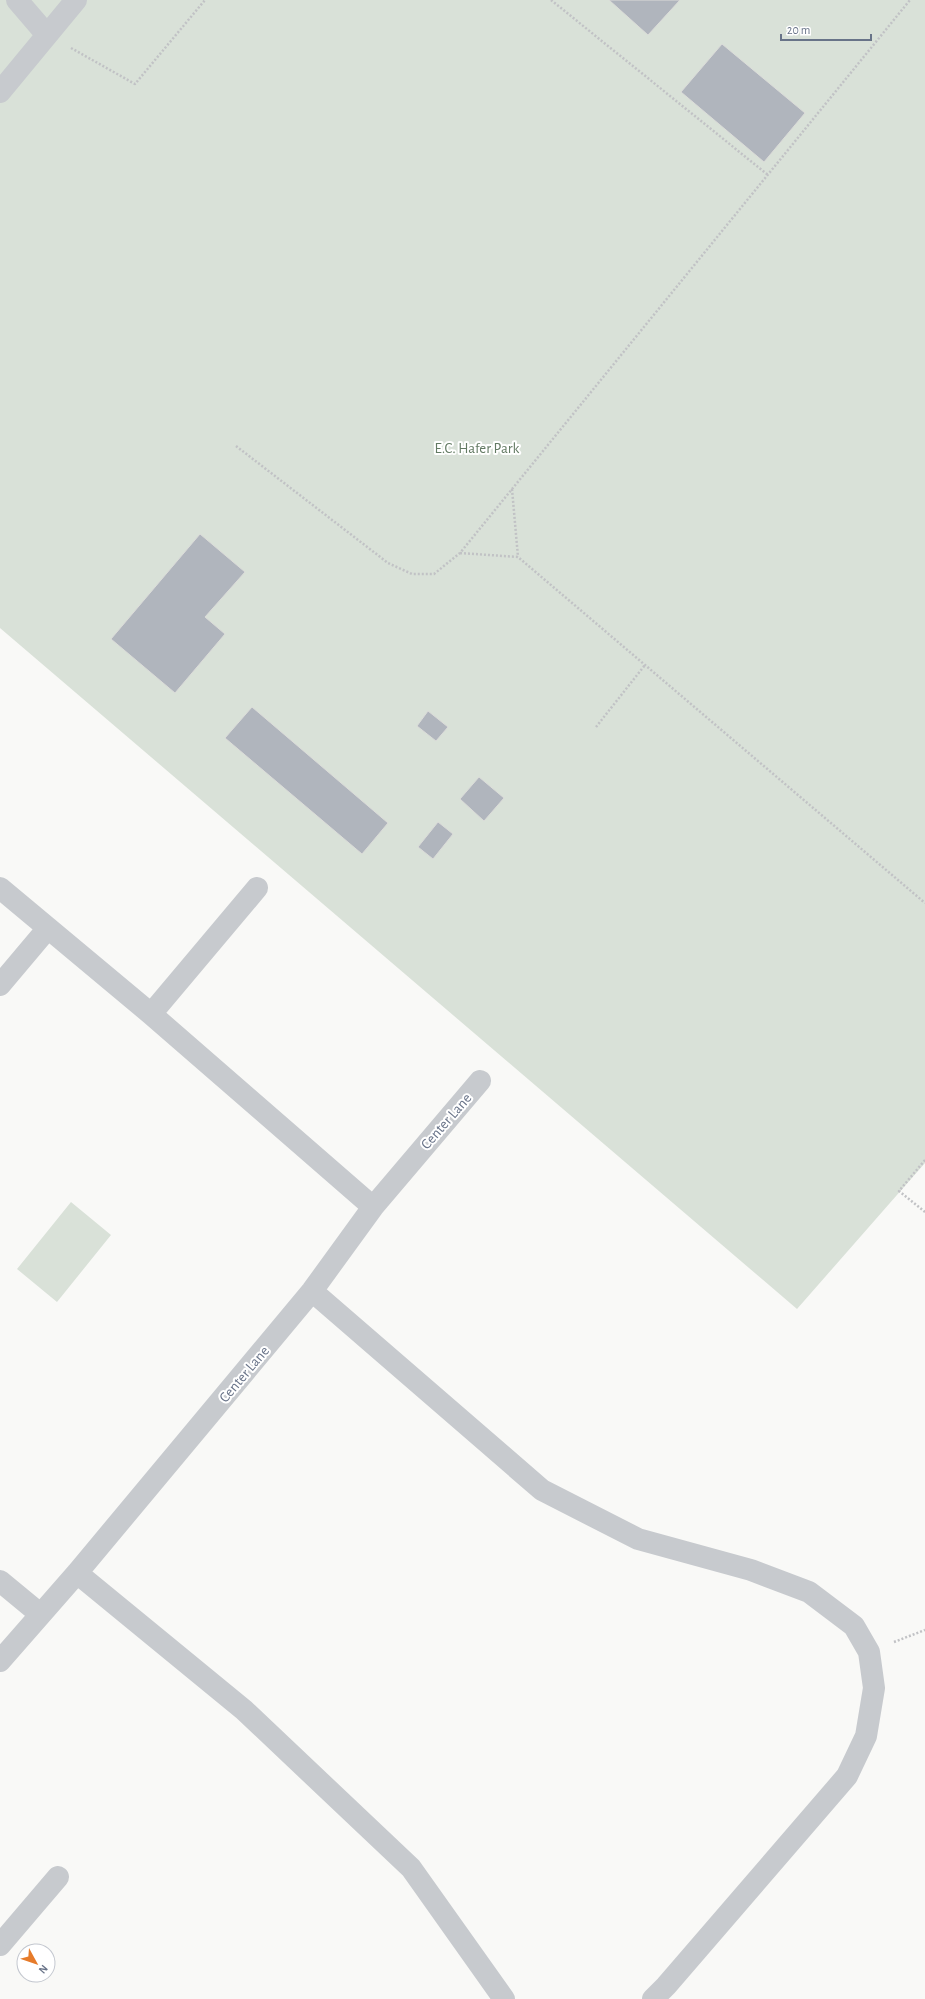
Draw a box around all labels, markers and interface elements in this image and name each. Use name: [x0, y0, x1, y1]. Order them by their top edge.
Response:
scale bar: [781, 16, 871, 42]
text: 20 m: [787, 24, 810, 36]
park label: E.C. Hafer Park: [435, 441, 520, 456]
street label: Center Lane: [418, 1090, 475, 1152]
street label: Center Lane: [217, 1343, 272, 1405]
north arrow: [16, 1943, 56, 1983]
text: N: [37, 1963, 50, 1976]

